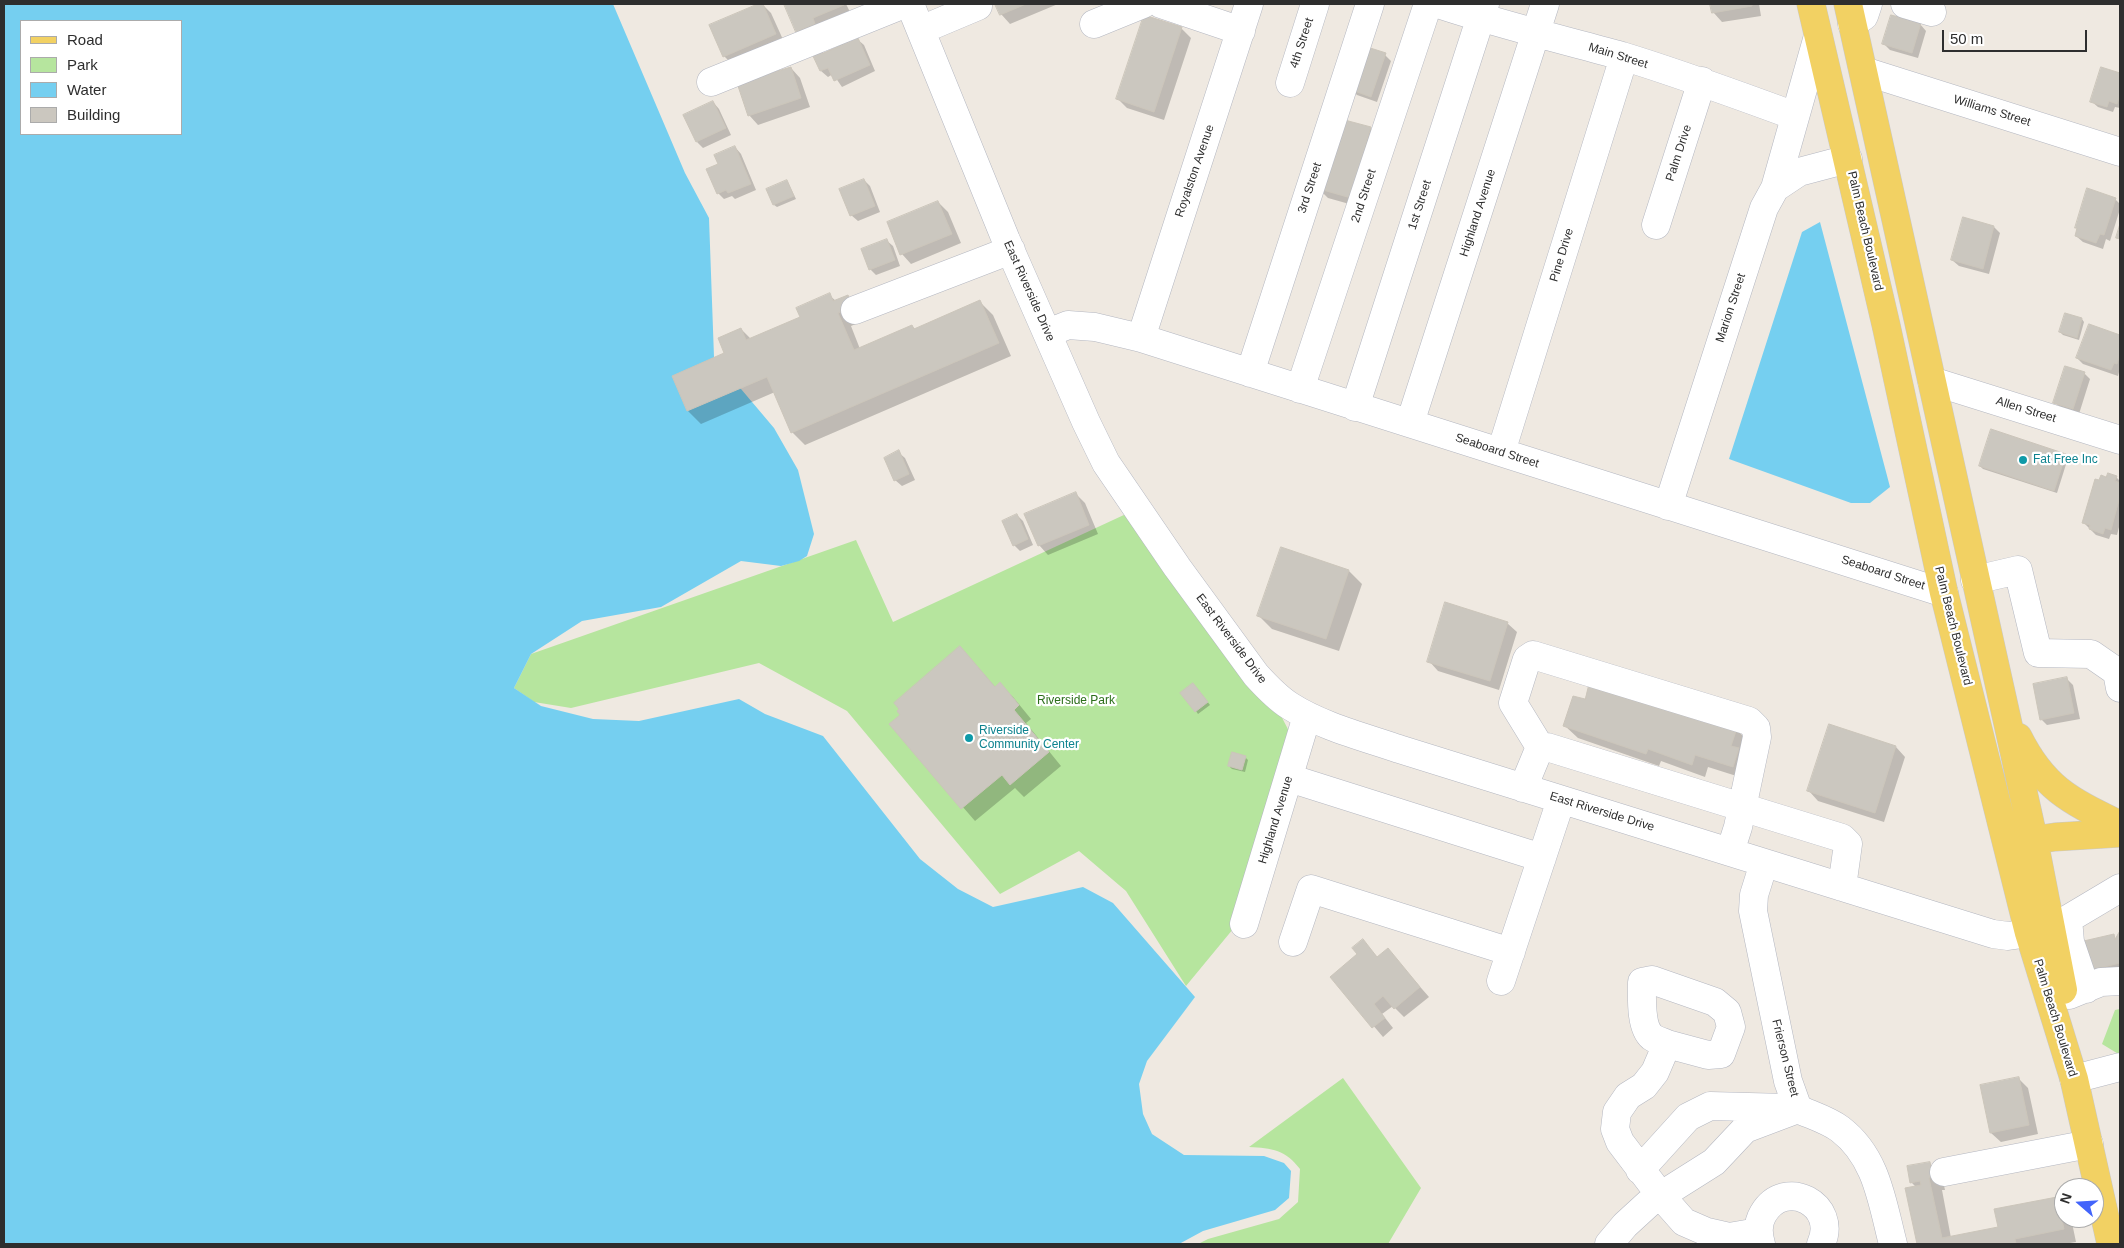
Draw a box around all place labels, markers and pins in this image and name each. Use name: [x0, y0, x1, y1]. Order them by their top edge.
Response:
place label: Fat Free Inc: [2033, 453, 2098, 467]
marker: Fat Free Inc: [2017, 454, 2029, 466]
place label: Riverside Community Center: [979, 724, 1079, 752]
marker: Riverside Community Center: [963, 732, 975, 744]

